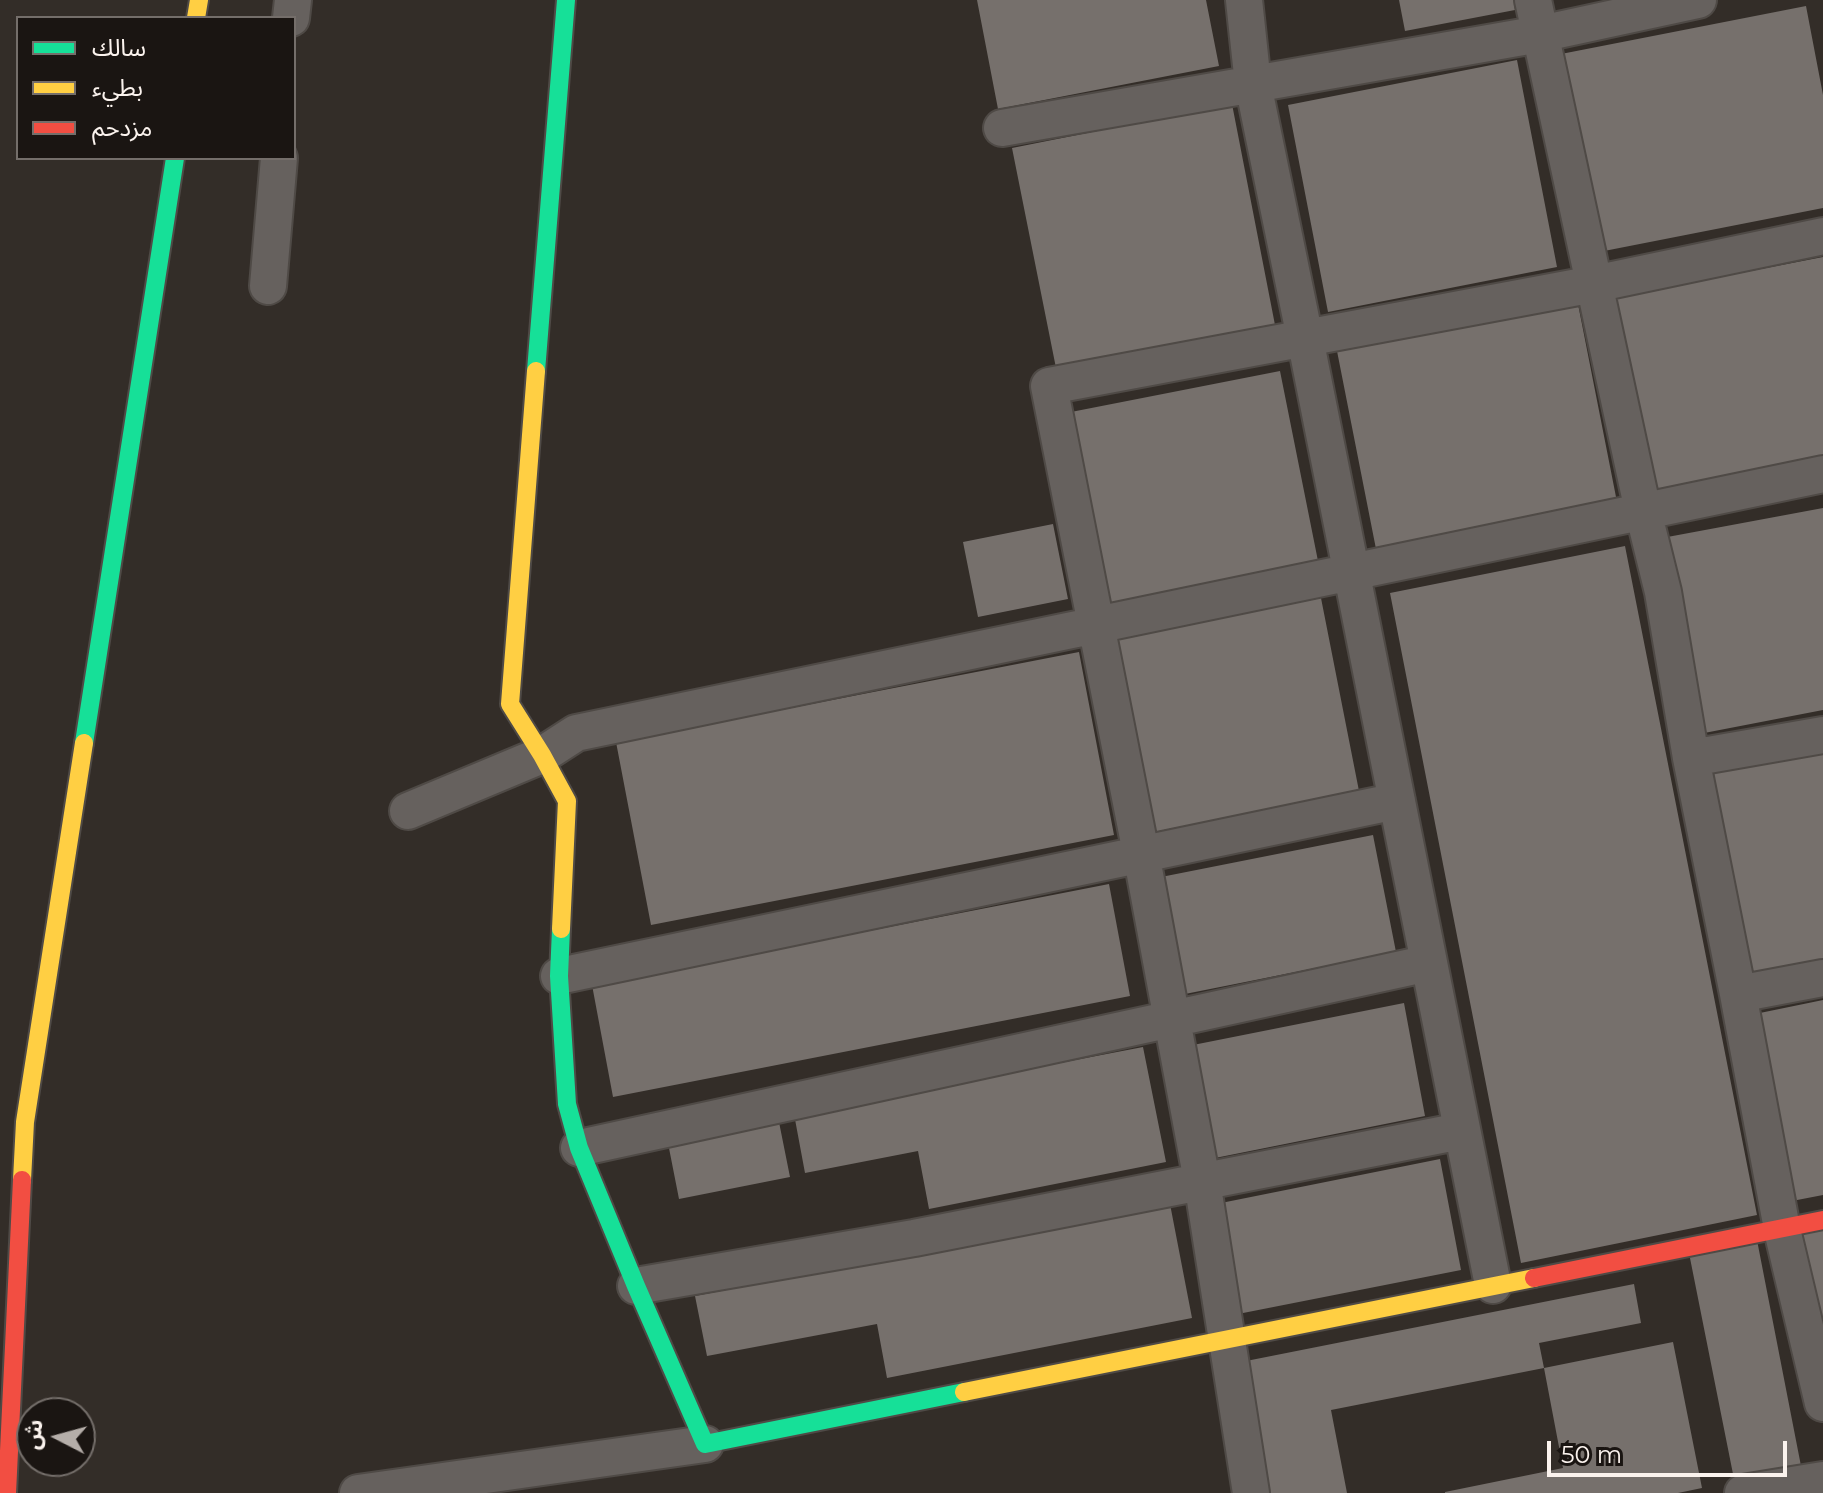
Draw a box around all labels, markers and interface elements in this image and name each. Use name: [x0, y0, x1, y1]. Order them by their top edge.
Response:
legend: [16, 16, 296, 160]
text: سالك: [92, 33, 146, 62]
text: بطيء: [92, 73, 143, 102]
text: مزدحم: [92, 113, 152, 142]
north arrow: [16, 1397, 96, 1477]
text: ش: [19, 1418, 49, 1451]
scale bar: [1551, 1425, 1791, 1475]
text: 50 m: [1561, 1440, 1622, 1469]

